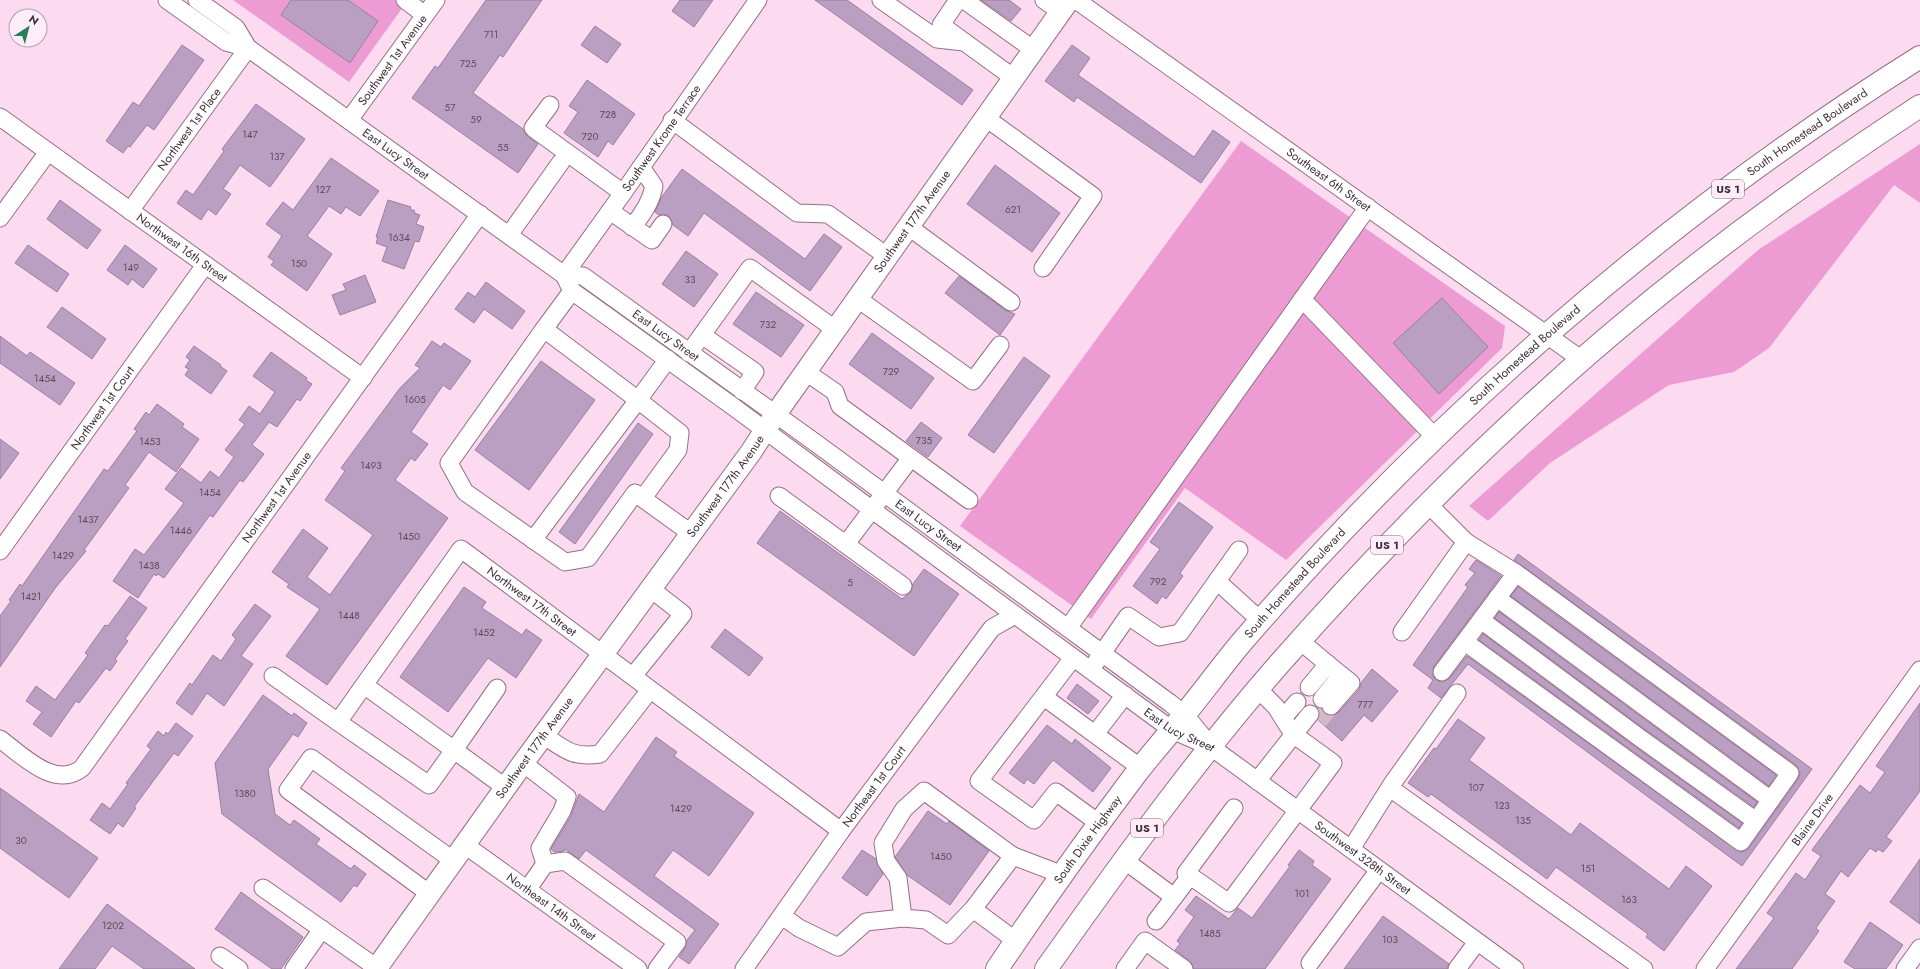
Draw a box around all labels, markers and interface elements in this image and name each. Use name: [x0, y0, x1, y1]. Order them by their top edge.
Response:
north arrow: [8, 8, 48, 48]
text: N: [26, 11, 42, 29]
street label: Southwest 1st Avenue: [353, 11, 432, 109]
house number: 711: [484, 27, 498, 42]
house number: 725: [460, 56, 477, 71]
street label: Southwest Krome Terrace: [618, 81, 705, 195]
street label: Northwest 1st Place: [153, 84, 225, 174]
street label: South Homestead Boulevard: [1743, 84, 1871, 181]
house number: 57: [445, 100, 456, 115]
house number: 728: [600, 107, 616, 122]
house number: 59: [470, 112, 482, 127]
street label: East Lucy Street: [358, 124, 433, 184]
house number: 147: [242, 127, 259, 142]
house number: 720: [582, 129, 598, 144]
house number: 55: [497, 140, 509, 155]
street label: Southeast 6th Street: [1282, 143, 1375, 216]
house number: 137: [269, 149, 285, 164]
street label: Southwest 177th Avenue: [869, 166, 955, 277]
road number: US 1: [1712, 180, 1744, 198]
house number: 127: [315, 182, 331, 197]
house number: 621: [1005, 202, 1021, 217]
street label: Northwest 16th Street: [133, 209, 231, 287]
house number: 1634: [388, 230, 410, 245]
house number: 150: [291, 256, 307, 271]
house number: 149: [123, 260, 139, 275]
house number: 33: [685, 272, 696, 287]
street label: South Homestead Boulevard: [1465, 301, 1584, 410]
street label: East Lucy Street: [629, 305, 703, 366]
house number: 732: [760, 317, 777, 332]
street label: Northwest 1st Court: [66, 362, 139, 454]
house number: 729: [883, 364, 900, 379]
house number: 1454: [34, 371, 56, 386]
house number: 1605: [404, 392, 426, 407]
street label: Southwest 177th Avenue: [682, 432, 769, 541]
house number: 735: [916, 433, 933, 448]
house number: 1453: [139, 434, 161, 449]
street label: Northwest 1st Avenue: [238, 448, 316, 547]
house number: 1493: [360, 458, 382, 473]
house number: 1454: [199, 485, 221, 500]
street label: East Lucy Street: [891, 495, 965, 556]
house number: 1437: [78, 512, 99, 527]
house number: 1446: [170, 523, 192, 538]
street label: South Homestead Boulevard: [1240, 524, 1350, 642]
house number: 1450: [398, 529, 420, 544]
road number: US 1: [1371, 536, 1403, 554]
house number: 1429: [52, 548, 74, 563]
house number: 1438: [138, 558, 160, 573]
street label: Northwest 17th Street: [483, 562, 580, 641]
house number: 792: [1150, 574, 1167, 589]
house number: 5: [847, 575, 853, 590]
house number: 1421: [21, 589, 41, 604]
house number: 1448: [338, 608, 360, 623]
house number: 1452: [473, 625, 495, 640]
street label: Southwest 177th Avenue: [491, 693, 578, 803]
house number: 777: [1357, 697, 1374, 712]
street label: East Lucy Street: [1140, 703, 1219, 756]
street label: Northeast 1st Court: [838, 742, 910, 831]
house number: 107: [1468, 780, 1485, 795]
house number: 1380: [234, 786, 256, 801]
street label: Blaine Drive: [1787, 790, 1838, 850]
street label: South Dixie Highway: [1049, 791, 1126, 888]
house number: 123: [1494, 798, 1510, 813]
house number: 1429: [670, 801, 692, 816]
house number: 135: [1515, 813, 1531, 828]
street label: Southwest 328th Street: [1311, 816, 1415, 899]
road number: US 1: [1131, 819, 1163, 837]
house number: 30: [15, 833, 27, 848]
house number: 1450: [930, 849, 952, 864]
house number: 151: [1581, 861, 1595, 876]
street label: Northeast 14th Street: [503, 868, 600, 945]
house number: 101: [1295, 886, 1310, 901]
house number: 163: [1621, 892, 1637, 907]
house number: 1202: [102, 918, 124, 933]
house number: 1485: [1199, 926, 1221, 941]
house number: 103: [1382, 932, 1399, 947]

